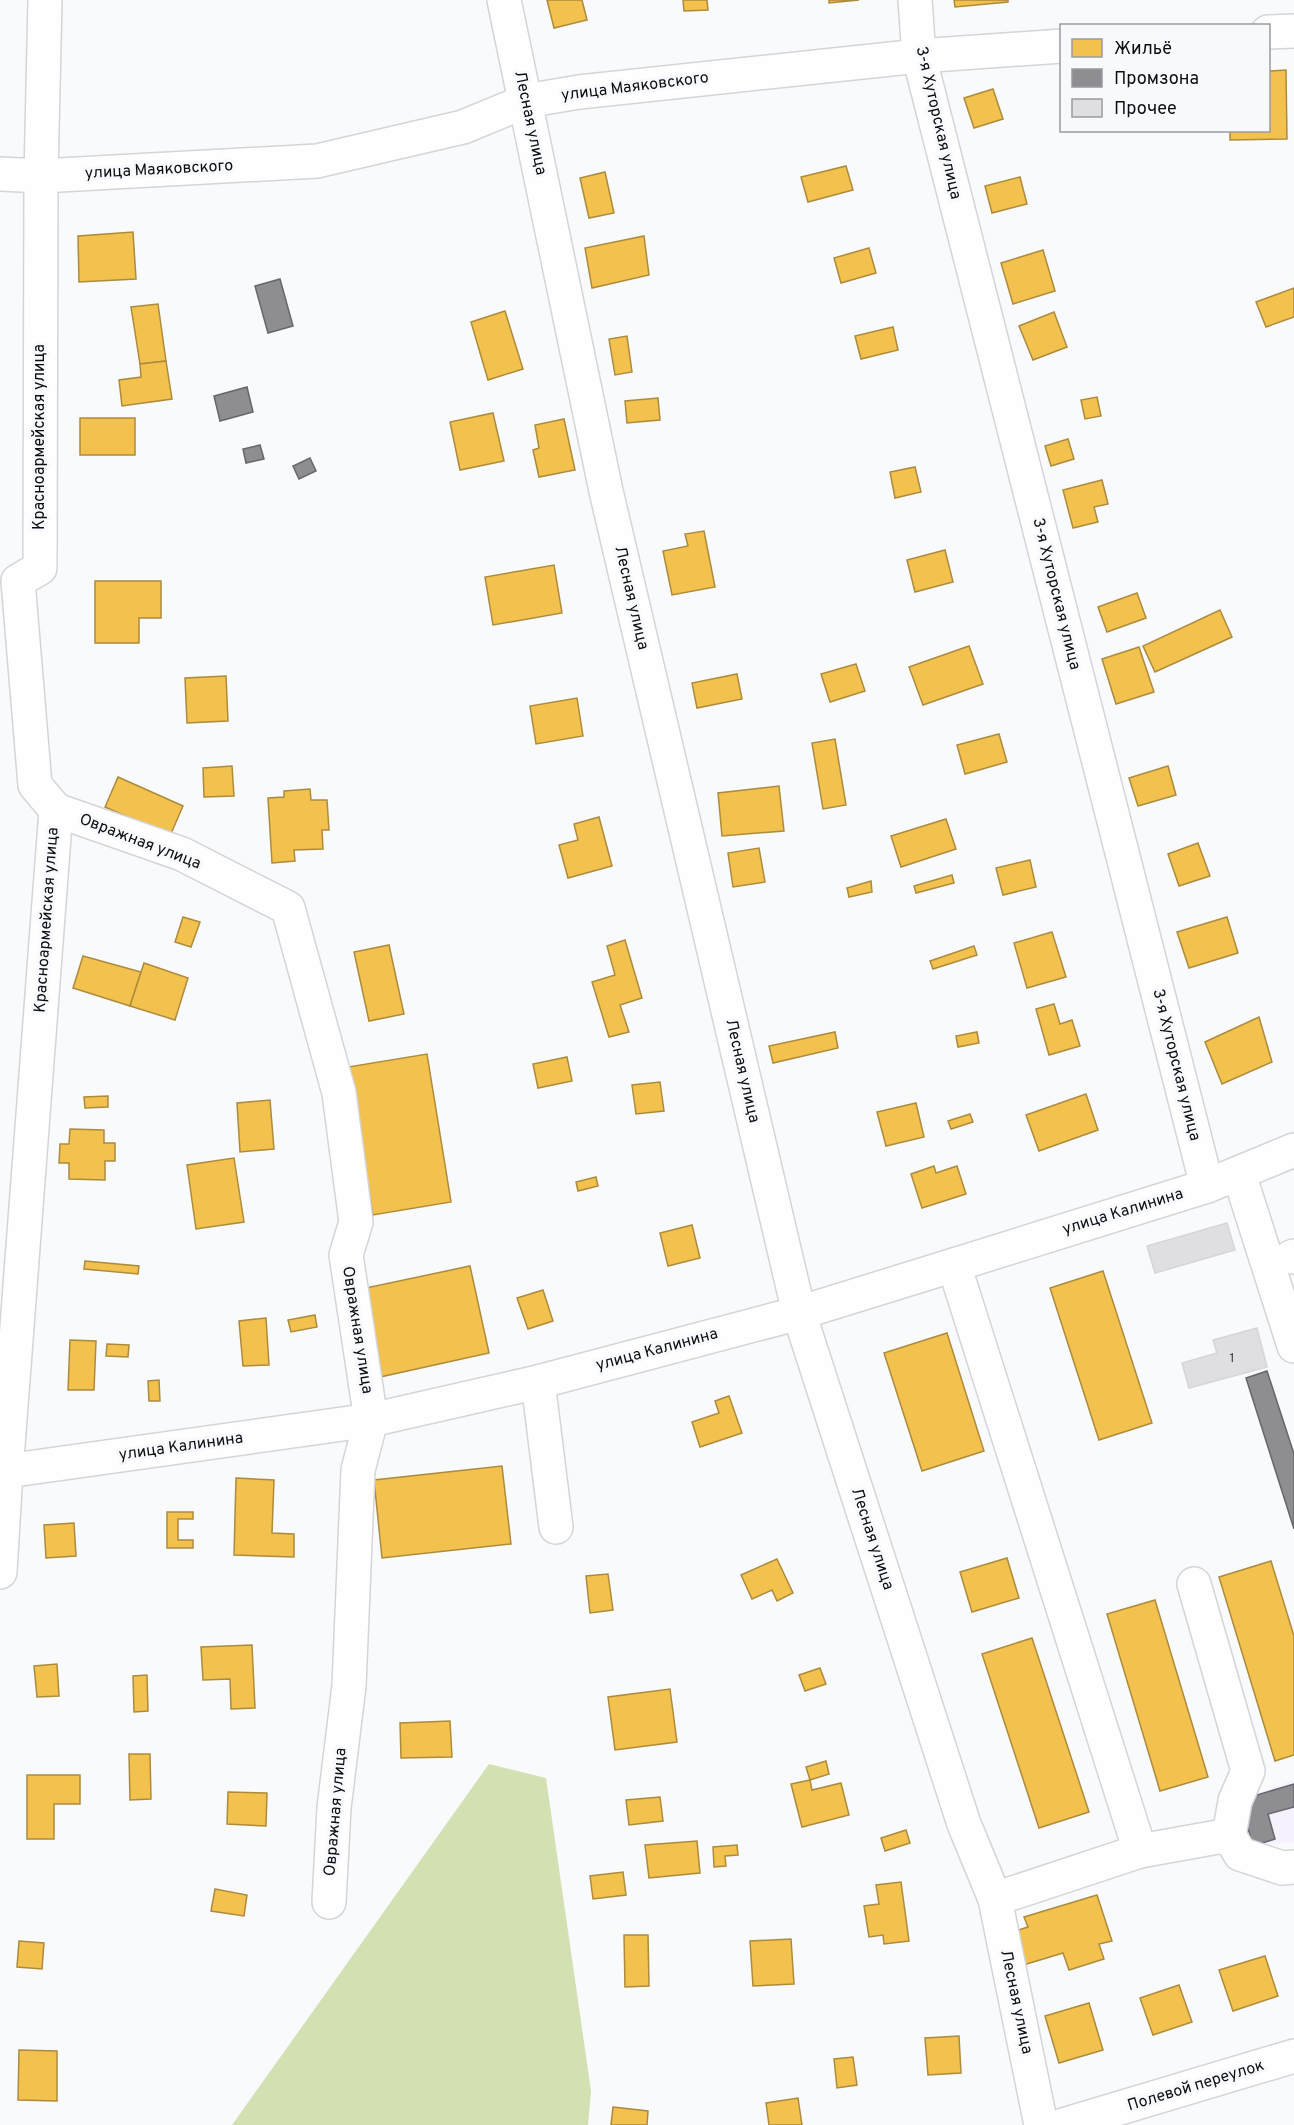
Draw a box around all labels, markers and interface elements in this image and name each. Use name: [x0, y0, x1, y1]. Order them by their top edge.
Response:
legend: [1060, 24, 1270, 132]
text: Жильё: [1114, 38, 1172, 61]
street label: 3-я Хуторская улица: [911, 45, 965, 201]
street label: улица Маяковского: [560, 68, 710, 106]
text: Промзона: [1114, 68, 1199, 91]
street label: Лесная улица: [509, 69, 551, 177]
text: Прочее: [1114, 98, 1177, 121]
street label: улица Маяковского: [84, 156, 234, 184]
street label: Красноармейская улица: [30, 344, 50, 530]
street label: 3-я Хуторская улица: [1027, 516, 1085, 672]
street label: Лесная улица: [609, 544, 653, 652]
street label: Овражная улица: [76, 810, 204, 874]
street label: Красноармейская улица: [31, 827, 63, 1013]
street label: 3-я Хуторская улица: [1147, 987, 1205, 1143]
street label: Лесная улица: [720, 1017, 764, 1125]
street label: улица Калинина: [1060, 1184, 1186, 1240]
street label: Овражная улица: [337, 1265, 377, 1395]
street label: улица Калинина: [594, 1324, 720, 1376]
house number: 1: [1229, 1350, 1235, 1367]
street label: улица Калинина: [118, 1428, 244, 1466]
street label: Лесная улица: [846, 1485, 898, 1593]
street label: Овражная улица: [320, 1747, 352, 1877]
street label: Лесная улица: [995, 1948, 1037, 2056]
street label: Полевой переулок: [1125, 2056, 1267, 2116]

